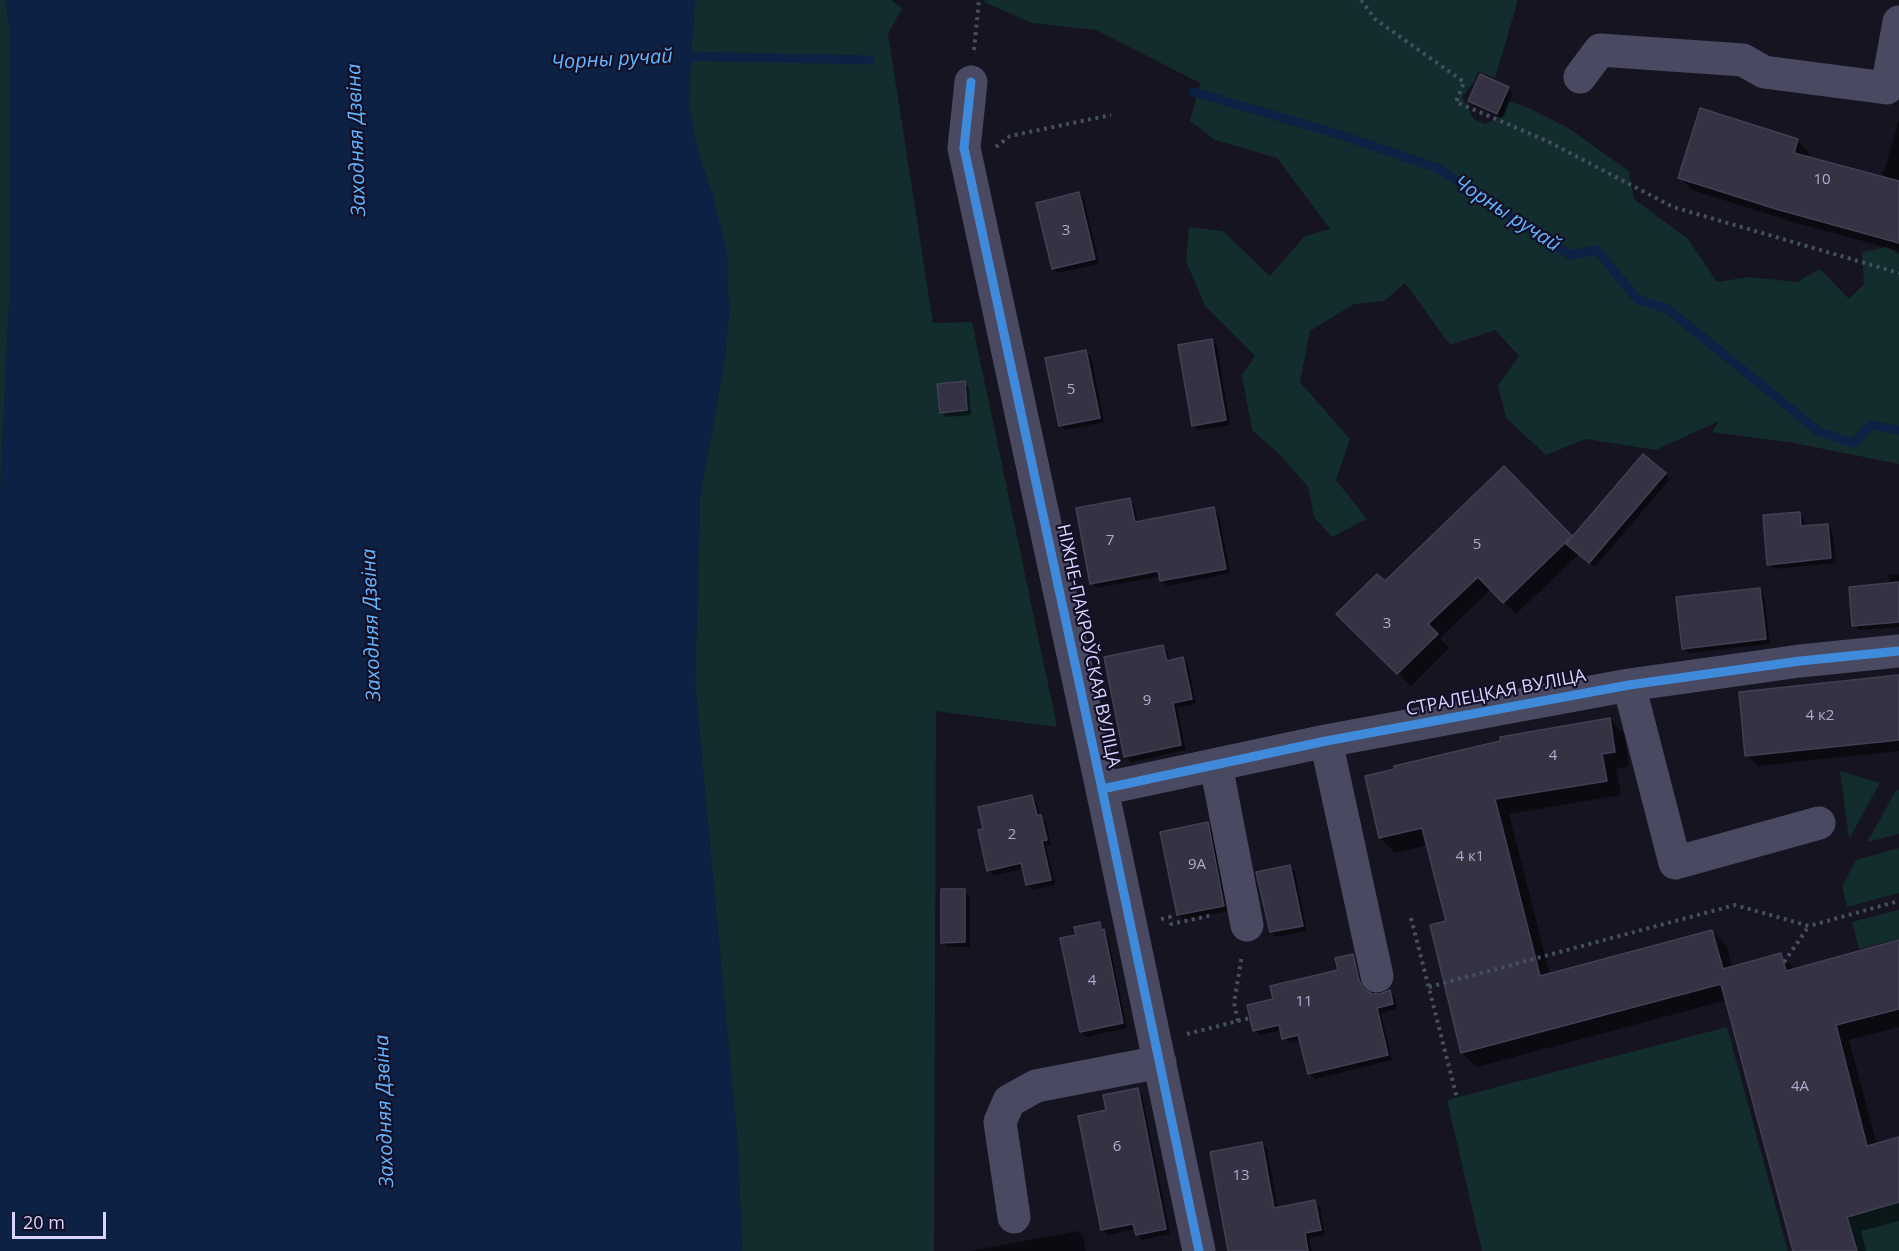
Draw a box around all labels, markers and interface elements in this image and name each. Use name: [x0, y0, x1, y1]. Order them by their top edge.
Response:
water label: Чорны ручай: [551, 45, 673, 75]
water label: Заходняя Дзвіна: [342, 63, 372, 217]
water label: Чорны ручай: [1449, 171, 1565, 257]
house number: 10: [1813, 171, 1831, 189]
house number: 3: [1062, 222, 1070, 240]
house number: 5: [1067, 381, 1075, 399]
street label: НІЖНЕ-ПАКРОЎСКАЯ ВУЛІЦА: [1052, 522, 1124, 770]
house number: 7: [1106, 532, 1114, 550]
house number: 5: [1473, 536, 1481, 554]
water label: Заходняя Дзвіна: [357, 548, 387, 702]
house number: 3: [1383, 615, 1391, 633]
street label: СТРАЛЕЦКАЯ ВУЛІЦА: [1404, 665, 1588, 721]
house number: 9: [1143, 692, 1151, 710]
house number: 4 к2: [1806, 707, 1834, 725]
house number: 4: [1549, 747, 1557, 765]
house number: 2: [1008, 826, 1016, 844]
house number: 4 к1: [1456, 848, 1484, 866]
house number: 9А: [1188, 856, 1206, 874]
house number: 4: [1088, 972, 1096, 990]
house number: 11: [1295, 993, 1313, 1011]
water label: Заходняя Дзвіна: [370, 1034, 400, 1188]
house number: 4А: [1791, 1078, 1809, 1096]
house number: 6: [1113, 1138, 1121, 1156]
house number: 13: [1232, 1167, 1250, 1185]
scale bar: [15, 1200, 110, 1238]
text: 20 m: [23, 1210, 65, 1234]

